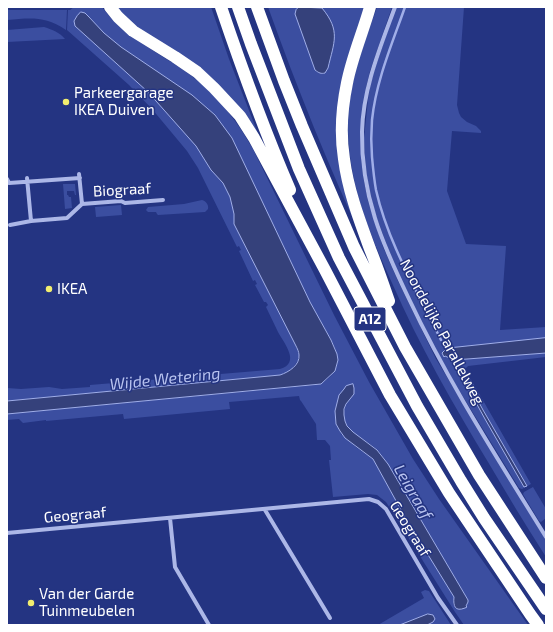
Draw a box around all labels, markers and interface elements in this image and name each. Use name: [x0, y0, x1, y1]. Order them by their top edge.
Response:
place label: Parkeergarage IKEA Duiven: [74, 84, 174, 119]
marker: Parkeergarage IKEA Duiven: [61, 97, 71, 107]
street label: Biograaf: [93, 179, 151, 201]
street label: Noordelijke Parallelweg: [396, 256, 488, 408]
place label: IKEA: [57, 280, 87, 298]
marker: IKEA: [44, 284, 54, 294]
road number: A12: [354, 307, 386, 331]
water label: Wijde Wetering: [109, 364, 221, 394]
water label: Leigraaf: [390, 461, 436, 523]
street label: Geograaf: [386, 498, 434, 560]
street label: Geograaf: [43, 503, 107, 527]
place label: Van der Garde Tuinmeubelen: [39, 585, 135, 620]
marker: Van der Garde Tuinmeubelen: [26, 598, 36, 608]

